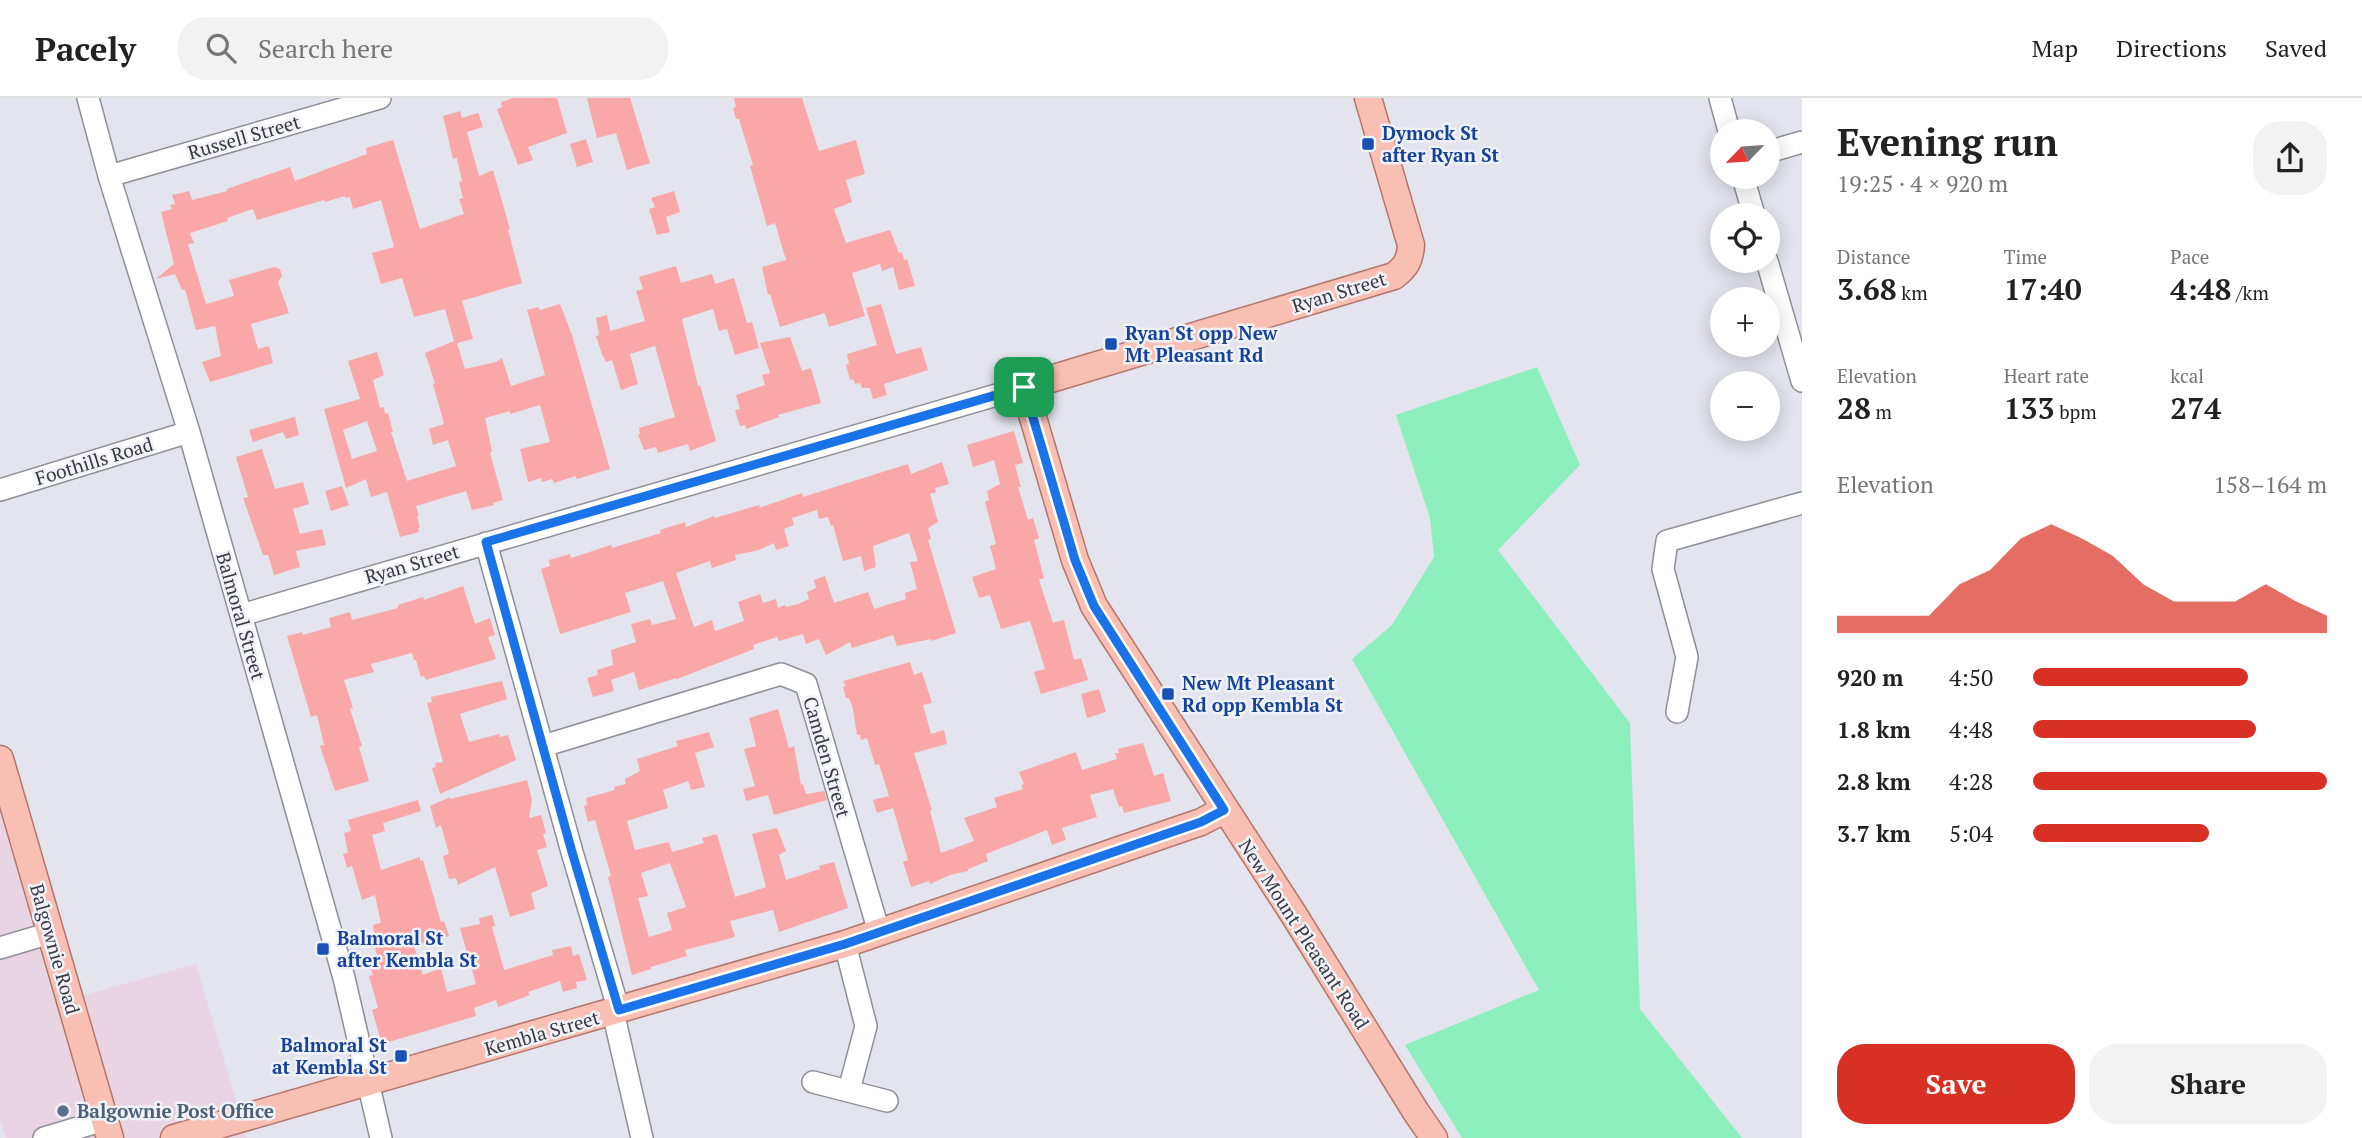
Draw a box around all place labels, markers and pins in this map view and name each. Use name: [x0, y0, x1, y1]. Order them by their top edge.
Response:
place label: Dymock St after Ryan St: [1382, 120, 1500, 167]
marker: Dymock St after Ryan St: [1360, 136, 1376, 152]
place label: Ryan St opp New Mt Pleasant Rd: [1125, 320, 1279, 367]
marker: Ryan St opp New Mt Pleasant Rd: [1103, 336, 1119, 352]
pin: [994, 357, 1054, 417]
place label: New Mt Pleasant Rd opp Kembla St: [1182, 670, 1344, 717]
marker: New Mt Pleasant Rd opp Kembla St: [1160, 686, 1176, 702]
place label: Balmoral St after Kembla St: [337, 925, 478, 972]
marker: Balmoral St after Kembla St: [315, 941, 331, 957]
place label: Balmoral St at Kembla St: [272, 1032, 387, 1079]
marker: Balmoral St at Kembla St: [393, 1048, 409, 1064]
place label: Balgownie Post Office: [77, 1098, 274, 1123]
marker: Balgownie Post Office: [55, 1103, 71, 1119]

